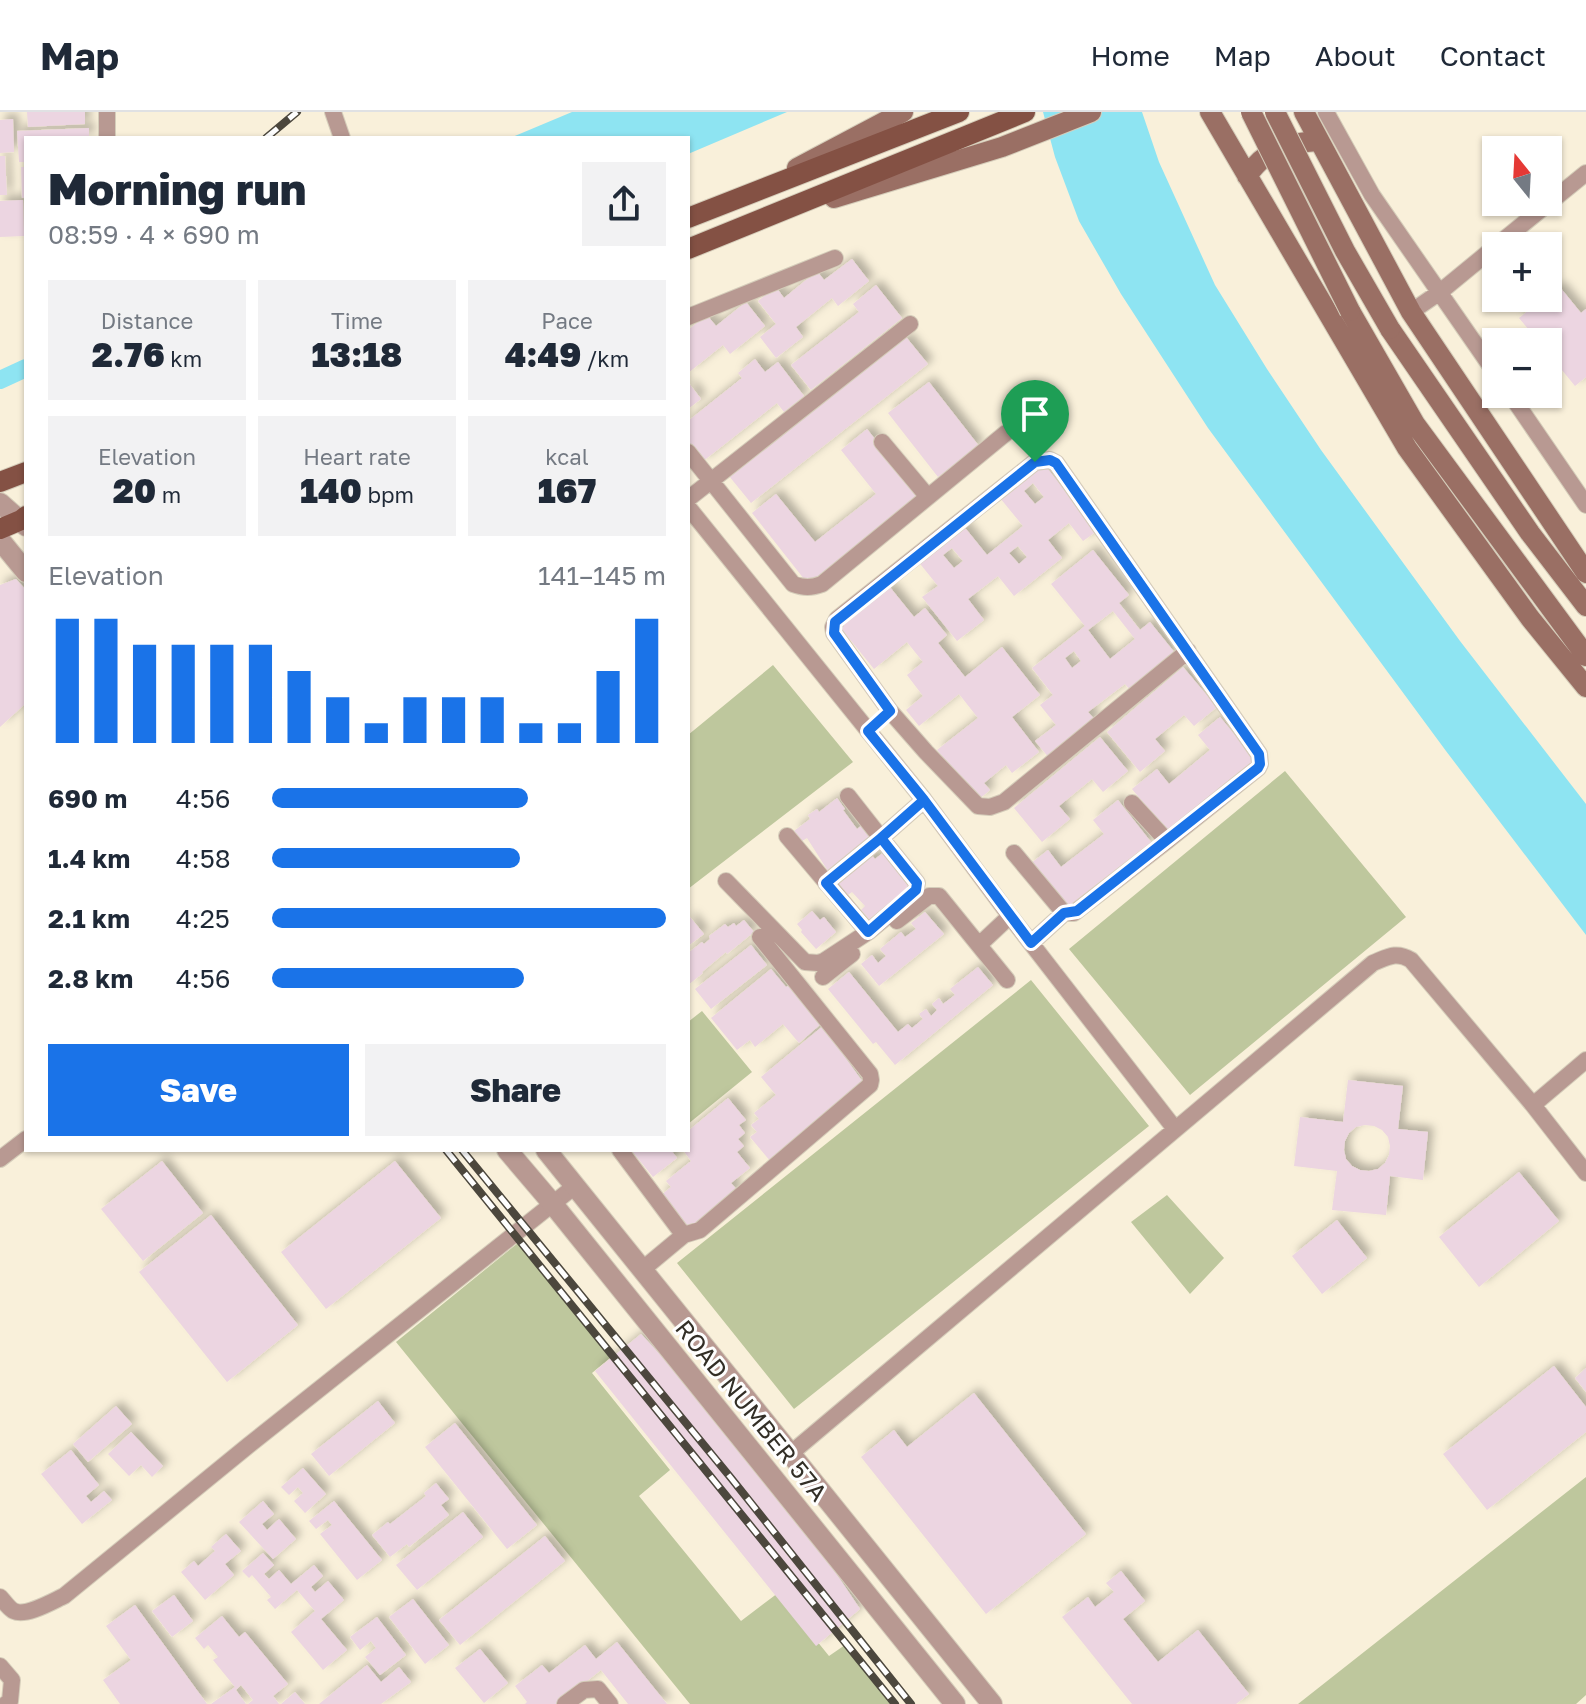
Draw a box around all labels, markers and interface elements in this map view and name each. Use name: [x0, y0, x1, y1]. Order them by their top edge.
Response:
text: Map: [40, 33, 119, 78]
text: Home: [1091, 39, 1170, 72]
text: Map: [1214, 39, 1271, 72]
text: About: [1315, 39, 1396, 72]
text: Contact: [1440, 39, 1546, 72]
north arrow: [1482, 136, 1562, 216]
map controls: [1482, 136, 1562, 408]
text: Morning run: [48, 162, 306, 215]
button: share: [582, 162, 666, 246]
text: 08:59 · 4 × 690 m: [48, 219, 260, 250]
button: +: [1482, 232, 1562, 312]
text: Distance: [101, 307, 193, 334]
text: Time: [331, 307, 383, 334]
text: Pace: [541, 307, 593, 334]
button: −: [1482, 328, 1562, 408]
text: 2.76: [92, 334, 165, 374]
text: 13:18: [312, 334, 402, 374]
text: 4:49: [505, 334, 581, 374]
text: km: [165, 345, 202, 372]
text: /km: [581, 345, 629, 372]
pin: [1001, 380, 1069, 462]
icon: arrive: [1013, 392, 1057, 436]
text: Elevation: [98, 443, 196, 470]
text: Heart rate: [303, 443, 411, 470]
text: kcal: [545, 443, 589, 470]
text: 20: [113, 470, 156, 510]
text: 140: [300, 470, 362, 510]
text: 167: [538, 470, 596, 510]
text: m: [156, 481, 181, 508]
text: bpm: [362, 481, 414, 508]
text: Elevation: [48, 560, 164, 591]
text: 141–145 m: [538, 560, 666, 591]
text: 690 m: [48, 783, 127, 814]
text: 4:56: [176, 783, 230, 814]
text: 1.4 km: [48, 843, 130, 874]
text: 4:58: [176, 843, 231, 874]
text: 2.1 km: [48, 903, 130, 934]
text: 4:25: [176, 903, 230, 934]
text: 2.8 km: [48, 963, 133, 994]
text: 4:56: [176, 963, 230, 994]
button: Save: [48, 1044, 349, 1136]
button: Share: [365, 1044, 666, 1136]
street label: ROAD NUMBER 57A: [670, 1314, 834, 1506]

